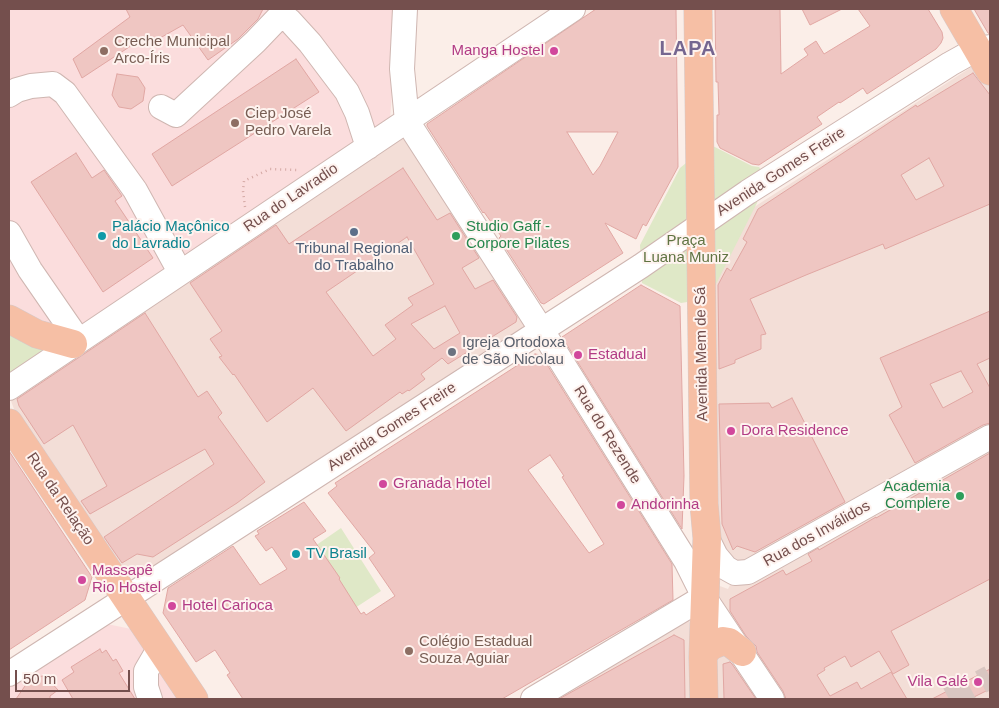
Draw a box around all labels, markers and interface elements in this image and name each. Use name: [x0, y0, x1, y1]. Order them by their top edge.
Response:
place label: Creche Municipal Arco-Íris: [114, 33, 230, 68]
district label: LAPA: [659, 37, 717, 61]
place label: Manga Hostel: [451, 42, 544, 60]
marker: Creche Municipal Arco-Íris: [98, 45, 110, 57]
marker: Manga Hostel: [548, 45, 560, 57]
place label: Ciep José Pedro Varela: [245, 105, 331, 140]
marker: Ciep José Pedro Varela: [229, 117, 241, 129]
street label: Avenida Gomes Freire: [713, 124, 849, 220]
street label: Rua do Lavradio: [240, 160, 342, 236]
place label: Palácio Maçônico do Lavradio: [112, 218, 230, 253]
place label: Studio Gaff - Corpore Pilates: [466, 218, 569, 253]
marker: Tribunal Regional do Trabalho: [348, 226, 360, 238]
marker: Palácio Maçônico do Lavradio: [96, 230, 108, 242]
marker: Studio Gaff - Corpore Pilates: [450, 230, 462, 242]
park label: Praça Luana Muniz: [643, 232, 729, 267]
place label: Tribunal Regional do Trabalho: [295, 240, 413, 275]
street label: Avenida Mem de Sá: [692, 286, 712, 422]
place label: Igreja Ortodoxa de São Nicolau: [462, 334, 565, 369]
marker: Igreja Ortodoxa de São Nicolau: [446, 346, 458, 358]
place label: Estadual: [588, 346, 646, 364]
marker: Estadual: [572, 349, 584, 361]
street label: Avenida Gomes Freire: [324, 379, 460, 475]
street label: Rua do Rezende: [570, 382, 644, 488]
place label: Dora Residence: [741, 422, 849, 440]
marker: Dora Residence: [725, 425, 737, 437]
street label: Rua da Relação: [22, 449, 98, 549]
place label: Granada Hotel: [393, 475, 491, 493]
marker: Granada Hotel: [377, 478, 389, 490]
place label: Academia Complere: [883, 478, 950, 513]
marker: Academia Complere: [954, 490, 966, 502]
place label: Andorinha: [631, 496, 699, 514]
street label: Rua dos Inválidos: [760, 497, 874, 571]
marker: Andorinha: [615, 499, 627, 511]
place label: TV Brasil: [306, 545, 367, 563]
marker: TV Brasil: [290, 548, 302, 560]
place label: Massapê Rio Hostel: [92, 562, 161, 597]
marker: Massapê Rio Hostel: [76, 574, 88, 586]
place label: Hotel Carioca: [182, 597, 273, 615]
marker: Hotel Carioca: [166, 600, 178, 612]
place label: Colégio Estadual Souza Aguiar: [419, 633, 532, 668]
marker: Colégio Estadual Souza Aguiar: [403, 645, 415, 657]
scale bar: [18, 660, 132, 692]
text: 50 m: [23, 670, 56, 687]
place label: Vila Galé: [907, 673, 968, 691]
marker: Vila Galé: [972, 676, 984, 688]

